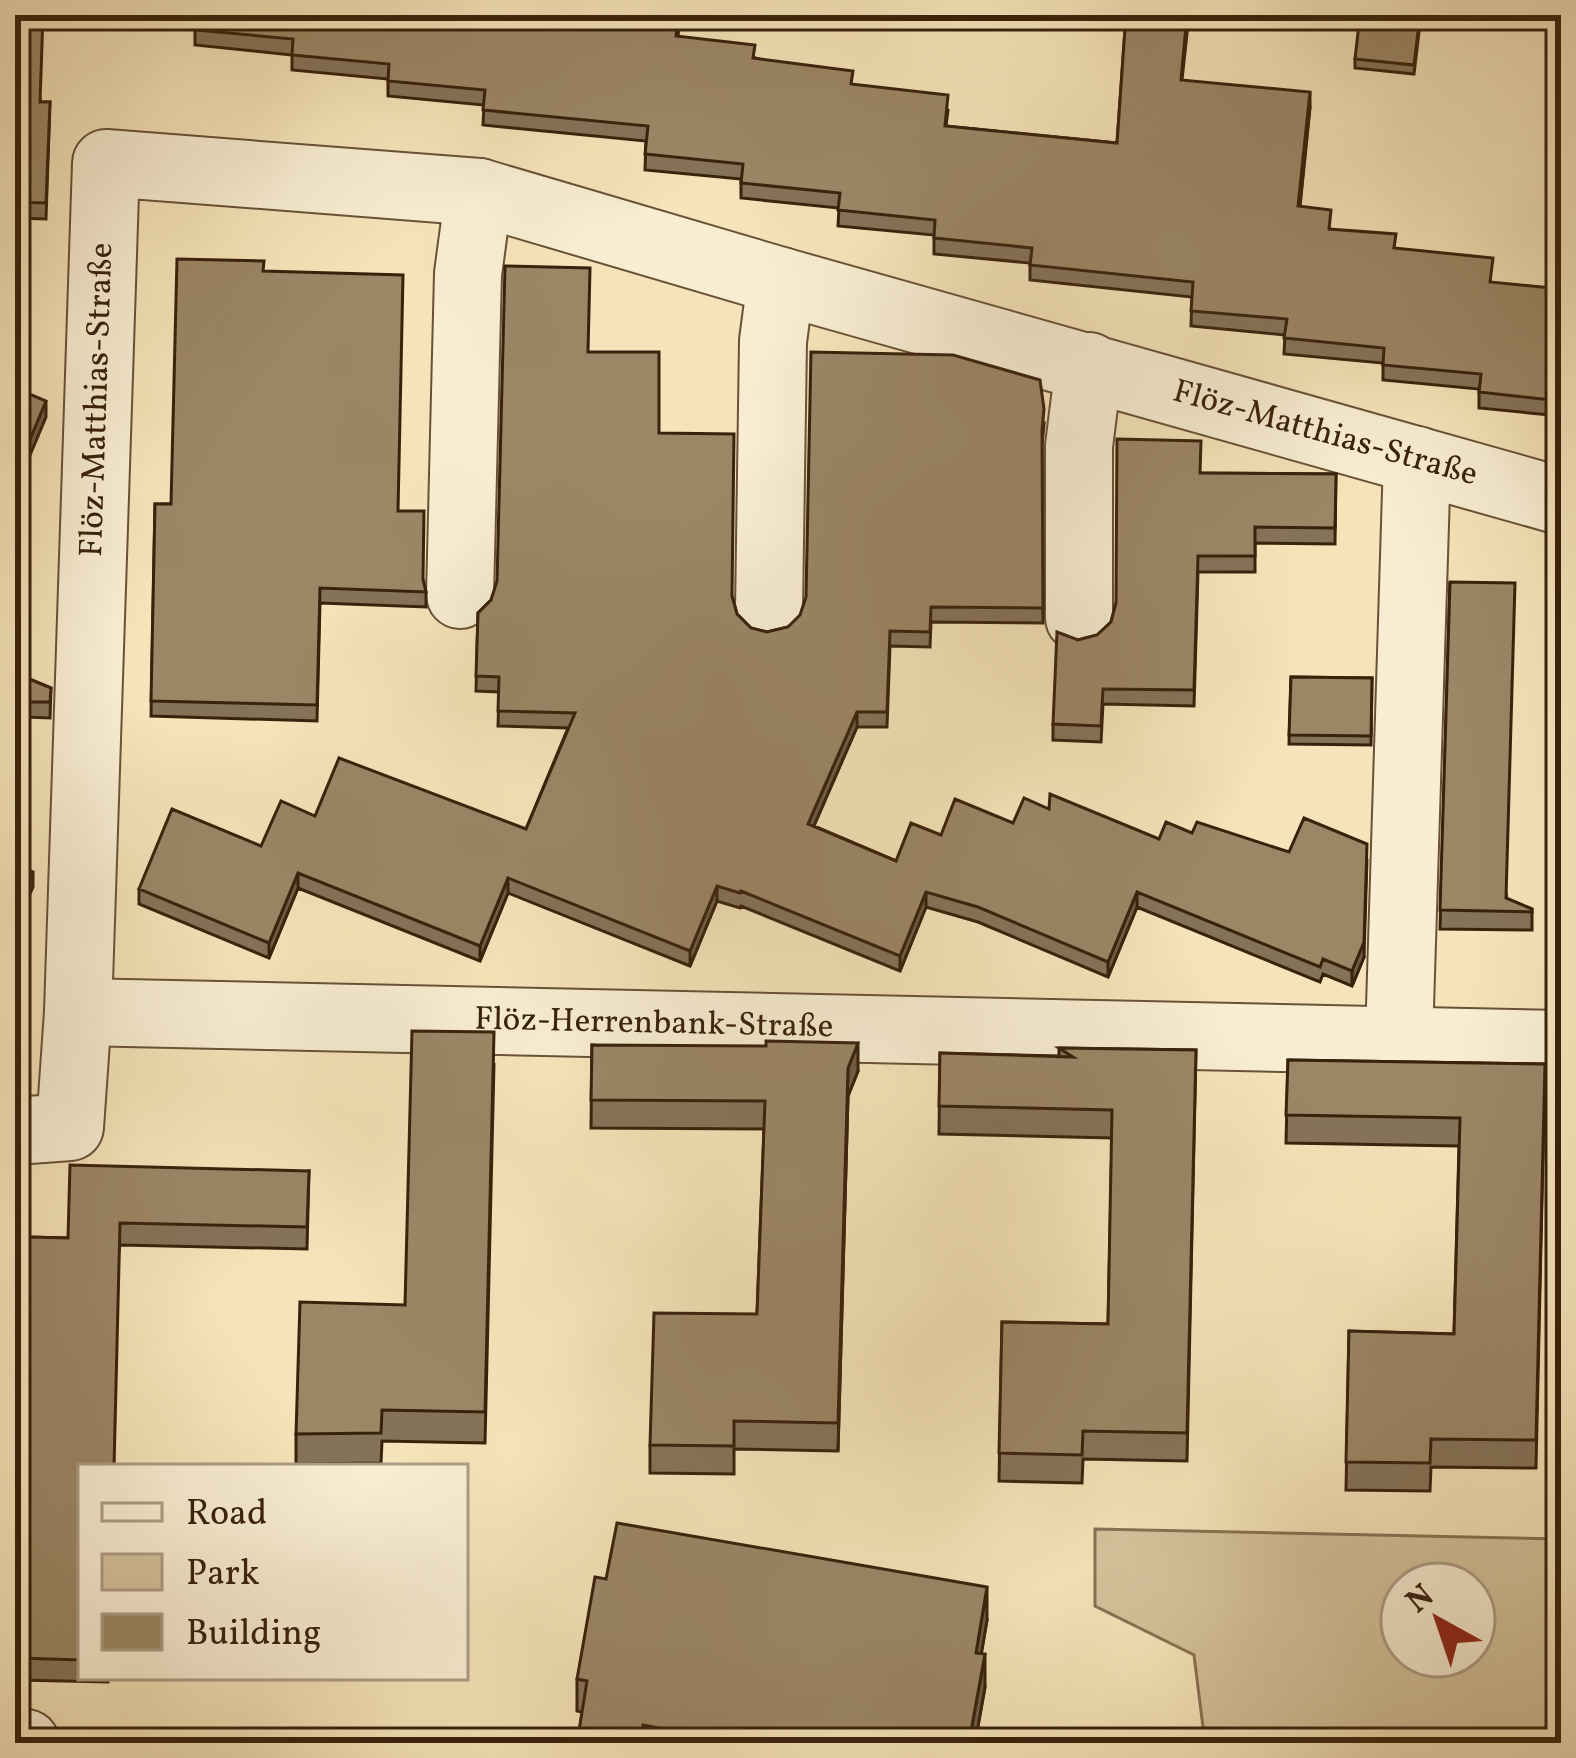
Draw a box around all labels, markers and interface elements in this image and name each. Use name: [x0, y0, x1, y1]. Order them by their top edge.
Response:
street label: Flöz-Matthias-Straße: [70, 242, 126, 558]
street label: Flöz-Matthias-Straße: [1167, 370, 1483, 499]
street label: Flöz-Herrenbank-Straße: [474, 998, 834, 1051]
legend: [78, 1464, 468, 1680]
text: Road: [186, 1490, 267, 1540]
text: Park: [186, 1550, 260, 1600]
north arrow: [1378, 1560, 1498, 1680]
text: N: [1397, 1575, 1445, 1625]
text: Building: [186, 1610, 321, 1660]

